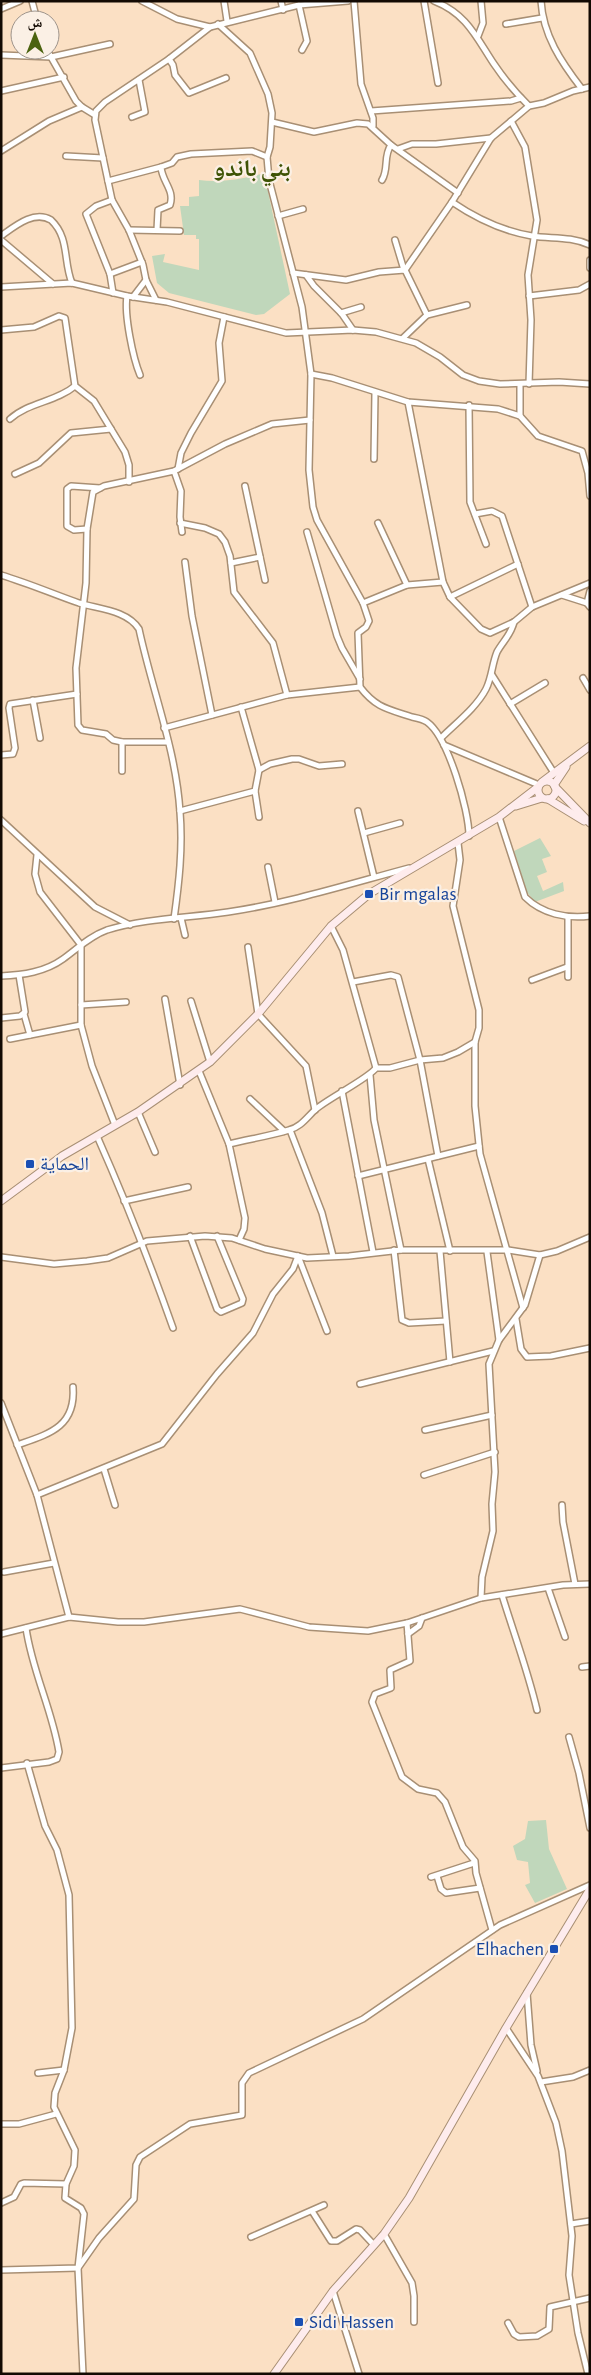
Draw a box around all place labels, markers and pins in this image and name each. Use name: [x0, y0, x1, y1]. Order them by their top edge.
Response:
place label: Bir mgalas: [379, 885, 457, 904]
marker: Bir mgalas: [363, 888, 375, 900]
place label: الحماية: [40, 1155, 89, 1174]
marker: الحماية: [24, 1158, 36, 1170]
place label: Elhachen: [476, 1940, 544, 1959]
marker: Elhachen: [548, 1943, 560, 1955]
place label: Sidi Hassen: [309, 2313, 394, 2332]
marker: Sidi Hassen: [293, 2316, 305, 2328]

